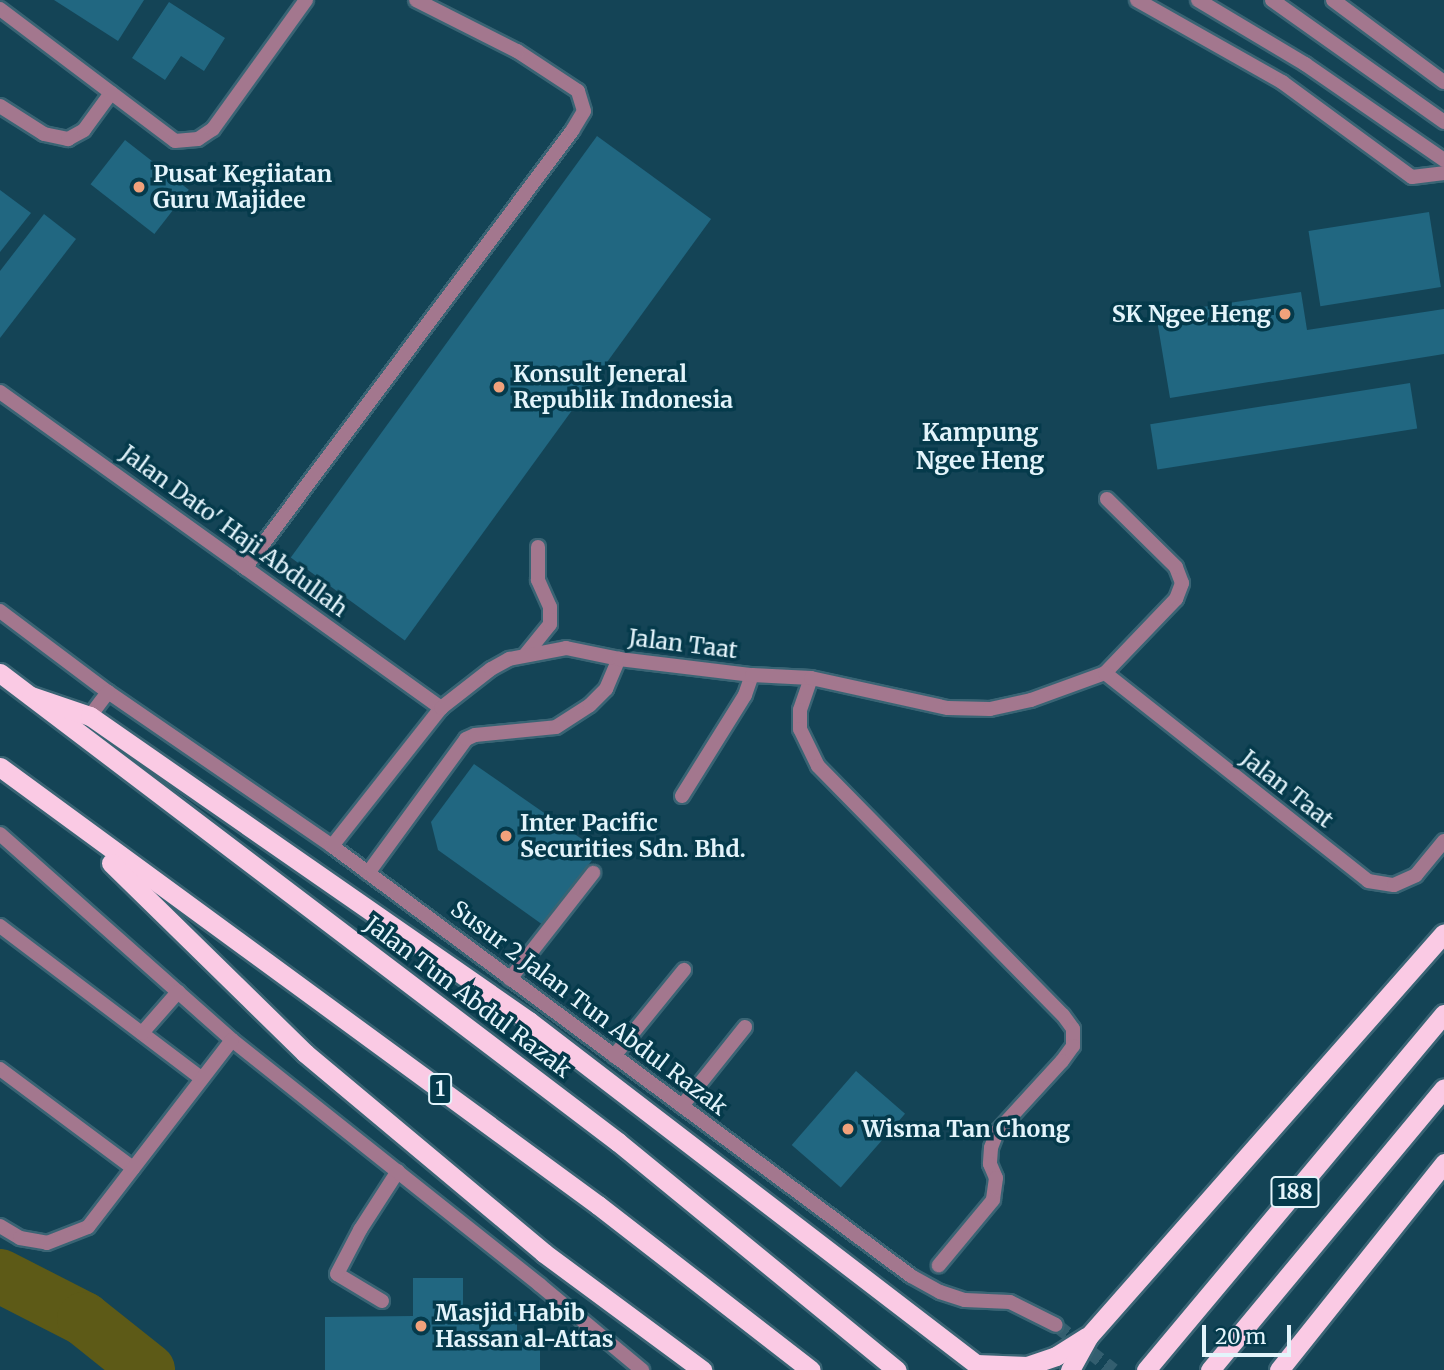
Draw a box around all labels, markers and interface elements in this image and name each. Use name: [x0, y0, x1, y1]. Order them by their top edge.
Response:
place label: Pusat Kegiiatan Guru Majidee: [153, 160, 332, 214]
marker: Pusat Kegiiatan Guru Majidee: [131, 179, 147, 195]
place label: SK Ngee Heng: [1112, 300, 1271, 328]
marker: SK Ngee Heng: [1277, 306, 1293, 322]
place label: Konsult Jeneral Republik Indonesia: [513, 360, 733, 414]
marker: Konsult Jeneral Republik Indonesia: [491, 379, 507, 395]
district label: Kampung Ngee Heng: [916, 419, 1044, 475]
street label: Jalan Dato' Haji Abdullah: [115, 439, 353, 623]
street label: Jalan Taat: [627, 624, 739, 664]
street label: Jalan Taat: [1235, 744, 1339, 834]
place label: Inter Pacific Securities Sdn. Bhd.: [520, 809, 746, 863]
marker: Inter Pacific Securities Sdn. Bhd.: [498, 828, 514, 844]
street label: Susur 2 Jalan Tun Abdul Razak: [445, 895, 733, 1121]
street label: Jalan Tun Abdul Razak: [359, 910, 577, 1084]
road number: 1: [428, 1072, 452, 1106]
place label: Wisma Tan Chong: [862, 1115, 1070, 1143]
marker: Wisma Tan Chong: [840, 1121, 856, 1137]
road number: 188: [1269, 1174, 1321, 1210]
place label: Masjid Habib Hassan al-Attas: [435, 1299, 614, 1353]
scale bar: [1206, 1310, 1295, 1354]
marker: Masjid Habib Hassan al-Attas: [413, 1318, 429, 1334]
text: 20 m: [1215, 1323, 1266, 1350]

